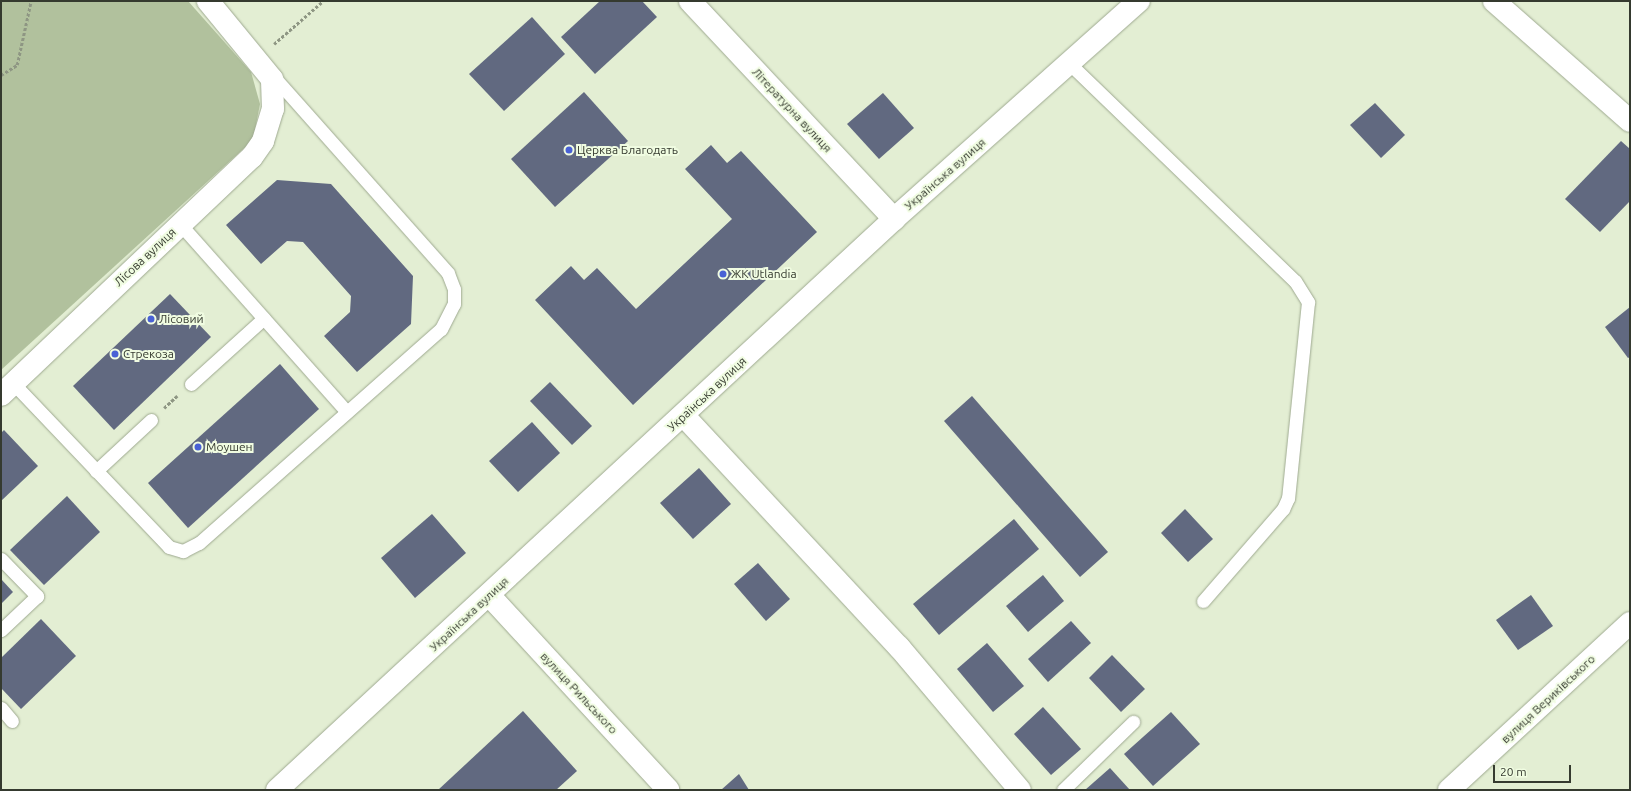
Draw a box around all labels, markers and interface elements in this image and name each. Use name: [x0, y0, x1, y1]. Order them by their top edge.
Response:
street label: Літературна вулиця: [749, 65, 835, 155]
street label: Українська вулиця: [902, 135, 988, 213]
place label: Церква Благодать: [577, 143, 678, 157]
marker: Церква Благодать: [564, 145, 574, 155]
street label: Лісова вулиця: [111, 225, 179, 289]
place label: ЖК Utlandia: [731, 267, 797, 281]
marker: ЖК Utlandia: [718, 269, 728, 279]
place label: Лісовий: [159, 312, 204, 326]
marker: Лісовий: [146, 314, 156, 324]
place label: Стрекоза: [123, 347, 174, 361]
marker: Стрекоза: [110, 349, 120, 359]
street label: Українська вулиця: [665, 354, 749, 434]
place label: Моушен: [206, 440, 253, 454]
marker: Моушен: [193, 442, 203, 452]
street label: Українська вулиця: [427, 574, 511, 654]
street label: вулиця Рильського: [537, 649, 621, 737]
street label: вулиця Вериківського: [1498, 652, 1598, 746]
scale bar: [1495, 757, 1573, 783]
text: 20 m: [1500, 765, 1527, 778]

